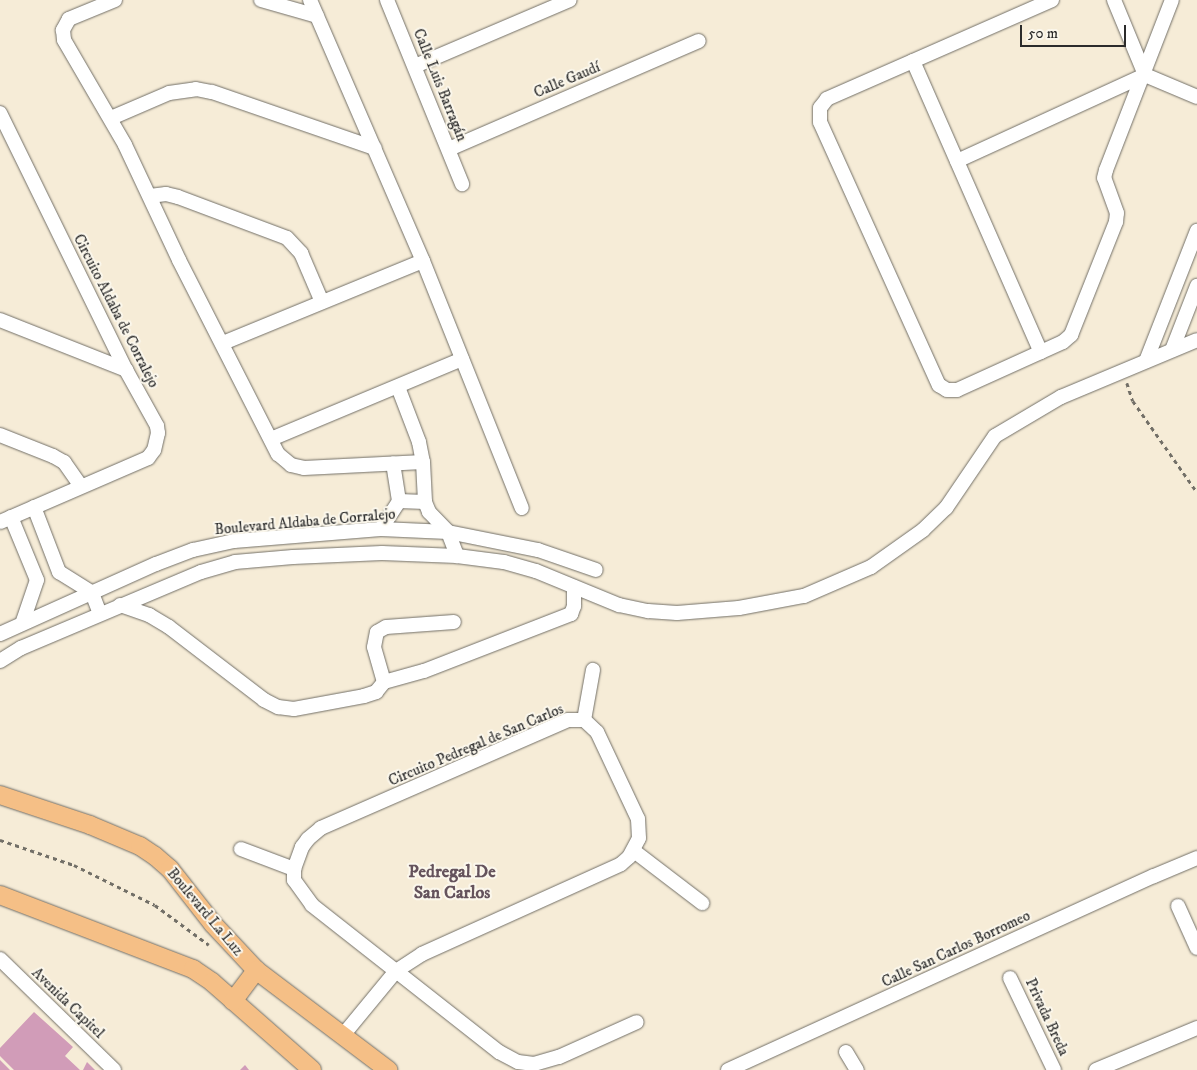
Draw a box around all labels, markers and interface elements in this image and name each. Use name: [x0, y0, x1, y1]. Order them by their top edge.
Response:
scale bar: [1022, 15, 1128, 47]
text: 50 m: [1028, 24, 1058, 43]
street label: Calle Luis Barragán: [409, 26, 471, 144]
street label: Calle Gaudí: [531, 58, 603, 102]
street label: Circuito Aldaba de Corralejo: [69, 231, 163, 391]
street label: Boulevard Aldaba de Corralejo: [214, 505, 396, 539]
street label: Circuito Pedregal de San Carlos: [386, 700, 566, 790]
district label: Pedregal De San Carlos: [408, 862, 496, 904]
street label: Boulevard La Luz: [163, 865, 247, 959]
street label: Calle San Carlos Borromeo: [879, 907, 1033, 991]
street label: Avenida Capitel: [28, 964, 108, 1042]
street label: Privada Breda: [1021, 975, 1073, 1059]

